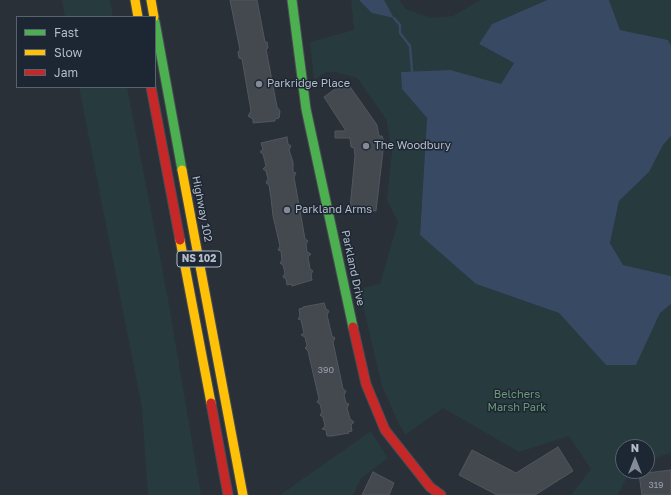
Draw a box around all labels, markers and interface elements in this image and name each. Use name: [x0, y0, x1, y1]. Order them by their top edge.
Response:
legend: [16, 16, 156, 88]
text: Fast: [54, 25, 79, 40]
text: Slow: [54, 45, 82, 60]
text: Jam: [54, 65, 78, 80]
place label: Parkridge Place: [267, 77, 350, 91]
marker: Parkridge Place: [254, 79, 264, 89]
place label: The Woodbury: [374, 139, 451, 153]
marker: The Woodbury: [361, 141, 371, 151]
street label: Highway 102: [189, 175, 215, 243]
place label: Parkland Arms: [295, 203, 372, 217]
marker: Parkland Arms: [282, 205, 292, 215]
street label: Parkland Drive: [339, 229, 367, 307]
road number: NS 102: [177, 251, 221, 267]
house number: 390: [318, 365, 334, 375]
park label: Belchers Marsh Park: [487, 388, 547, 414]
north arrow: [615, 439, 655, 479]
text: N: [631, 441, 639, 454]
house number: 319: [648, 480, 664, 490]

